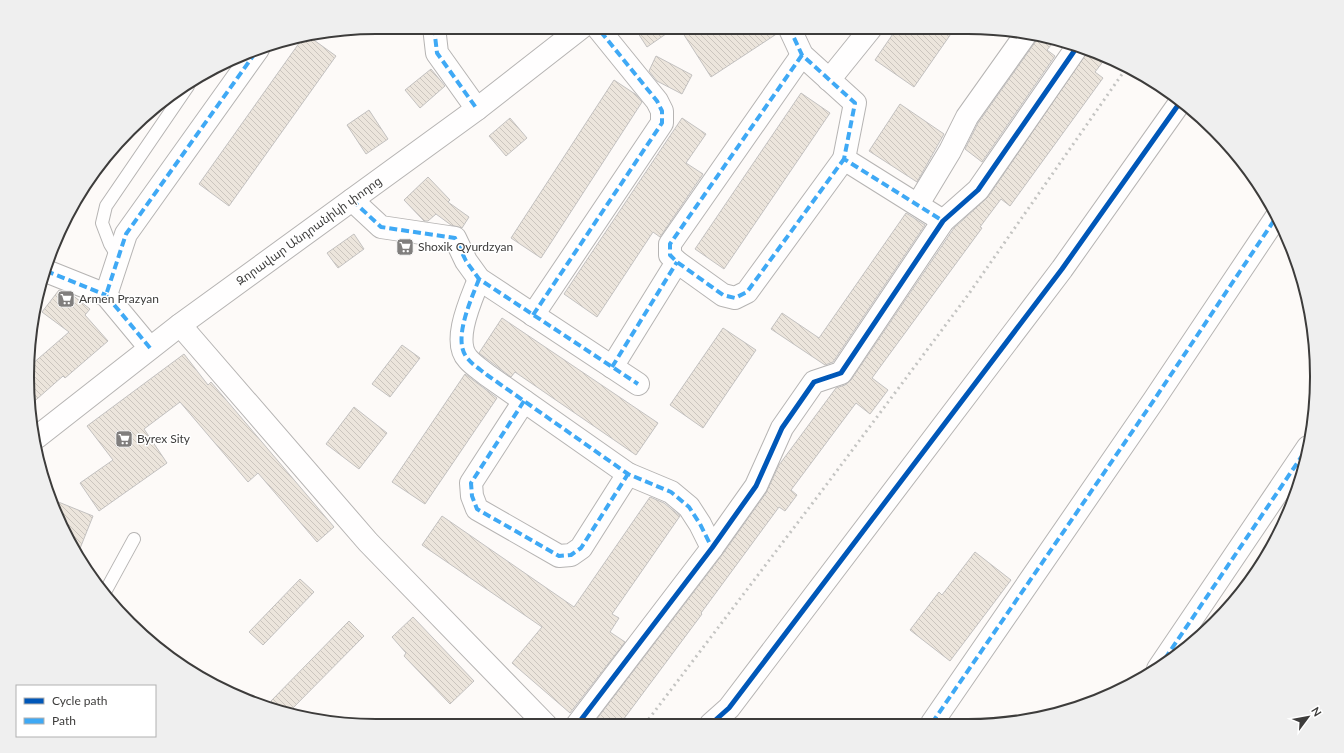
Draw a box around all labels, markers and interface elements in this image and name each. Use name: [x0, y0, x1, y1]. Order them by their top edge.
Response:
street label: Զորավար Անդրանիկի փողոց: [233, 173, 384, 288]
supermarket icon: Shoxik Qyurdzyan: [395, 237, 415, 257]
place label: Shoxik Qyurdzyan: [418, 239, 513, 254]
supermarket icon: Armen Prazyan: [56, 289, 76, 309]
place label: Armen Prazyan: [79, 291, 159, 306]
supermarket icon: Byrex Sity: [114, 429, 134, 449]
place label: Byrex Sity: [137, 431, 191, 446]
legend: [16, 685, 156, 737]
text: Cycle path: [52, 693, 107, 708]
north arrow: [1288, 697, 1328, 737]
text: N: [1309, 704, 1325, 718]
text: Path: [52, 713, 76, 728]

